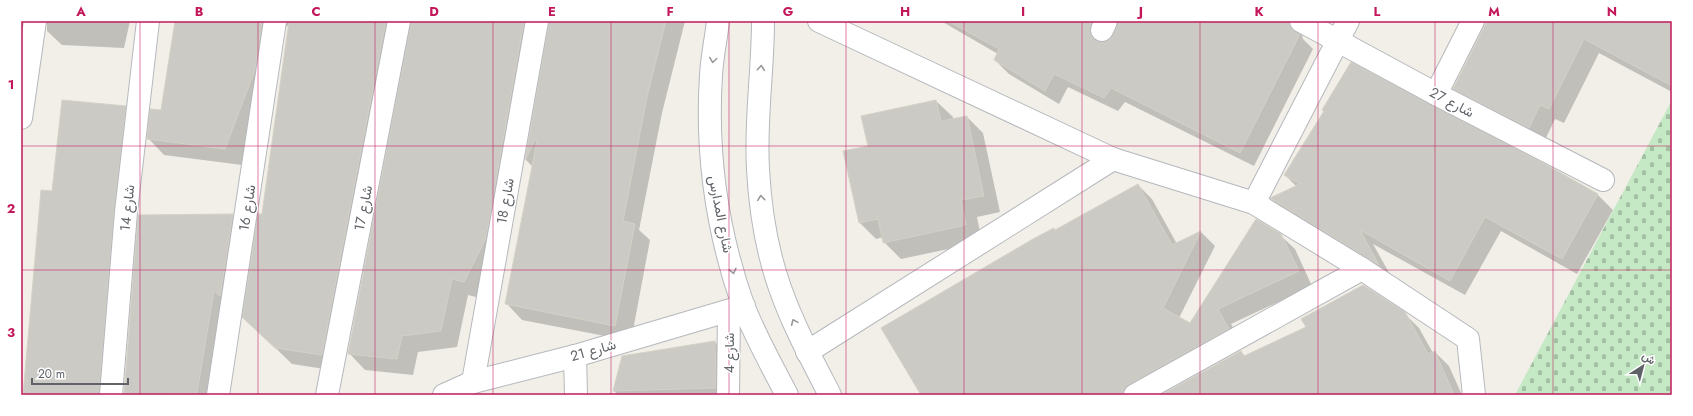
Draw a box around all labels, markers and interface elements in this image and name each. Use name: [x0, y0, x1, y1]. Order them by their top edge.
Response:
text: A: [75, 2, 86, 21]
text: B: [195, 2, 204, 21]
text: C: [311, 2, 321, 21]
text: D: [429, 2, 439, 21]
text: E: [548, 2, 556, 21]
text: F: [666, 2, 674, 21]
text: G: [783, 2, 794, 21]
text: H: [900, 2, 910, 21]
text: I: [1021, 2, 1025, 21]
text: J: [1136, 2, 1143, 21]
text: K: [1254, 2, 1264, 21]
text: L: [1374, 2, 1381, 21]
text: M: [1488, 2, 1500, 21]
text: N: [1607, 2, 1617, 21]
one-way arrow: [709, 57, 718, 63]
one-way arrow: [756, 65, 765, 71]
text: 1: [8, 75, 14, 94]
street label: شارع 27: [1426, 82, 1478, 123]
street label: شارع المدارس: [703, 174, 738, 255]
street label: شارع 18: [491, 176, 520, 226]
street label: شارع 16: [233, 183, 262, 233]
street label: شارع 14: [115, 184, 140, 232]
street label: شارع 17: [349, 184, 378, 233]
one-way arrow: [757, 194, 766, 201]
text: 2: [7, 199, 15, 218]
one-way arrow: [728, 267, 737, 274]
one-way arrow: [791, 319, 799, 326]
text: 3: [7, 323, 15, 342]
street label: شارع 4: [719, 333, 740, 373]
street label: شارع 21: [568, 334, 618, 367]
north arrow: [1623, 346, 1663, 386]
text: ش: [1639, 348, 1659, 368]
scale bar: [32, 360, 128, 386]
text: 20 m: [38, 365, 65, 383]

